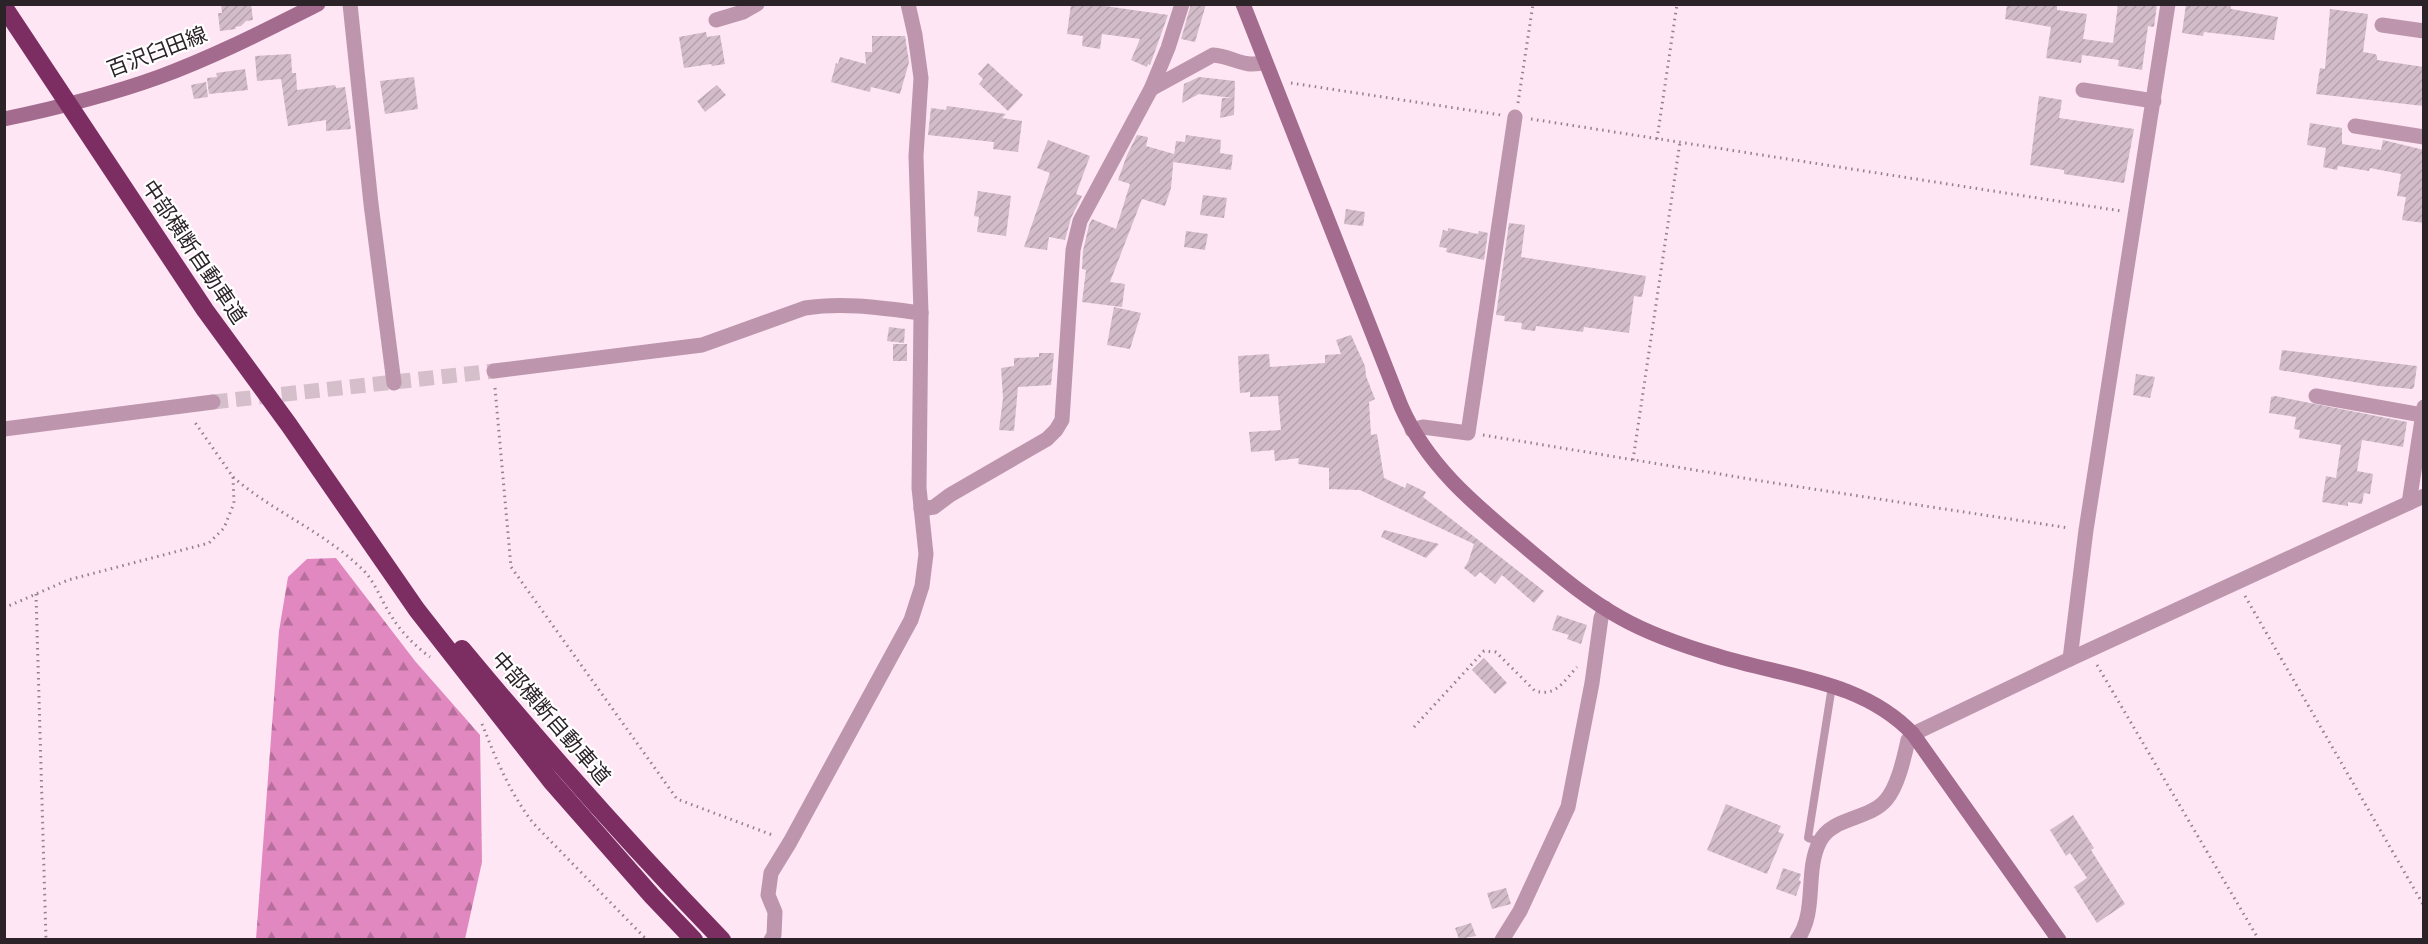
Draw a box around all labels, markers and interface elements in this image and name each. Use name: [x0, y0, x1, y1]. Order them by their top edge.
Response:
street label: 百沢臼田線: [103, 20, 210, 82]
street label: 中部横断自動車道: [137, 175, 253, 328]
street label: 中部横断自動車道: [487, 645, 617, 789]

